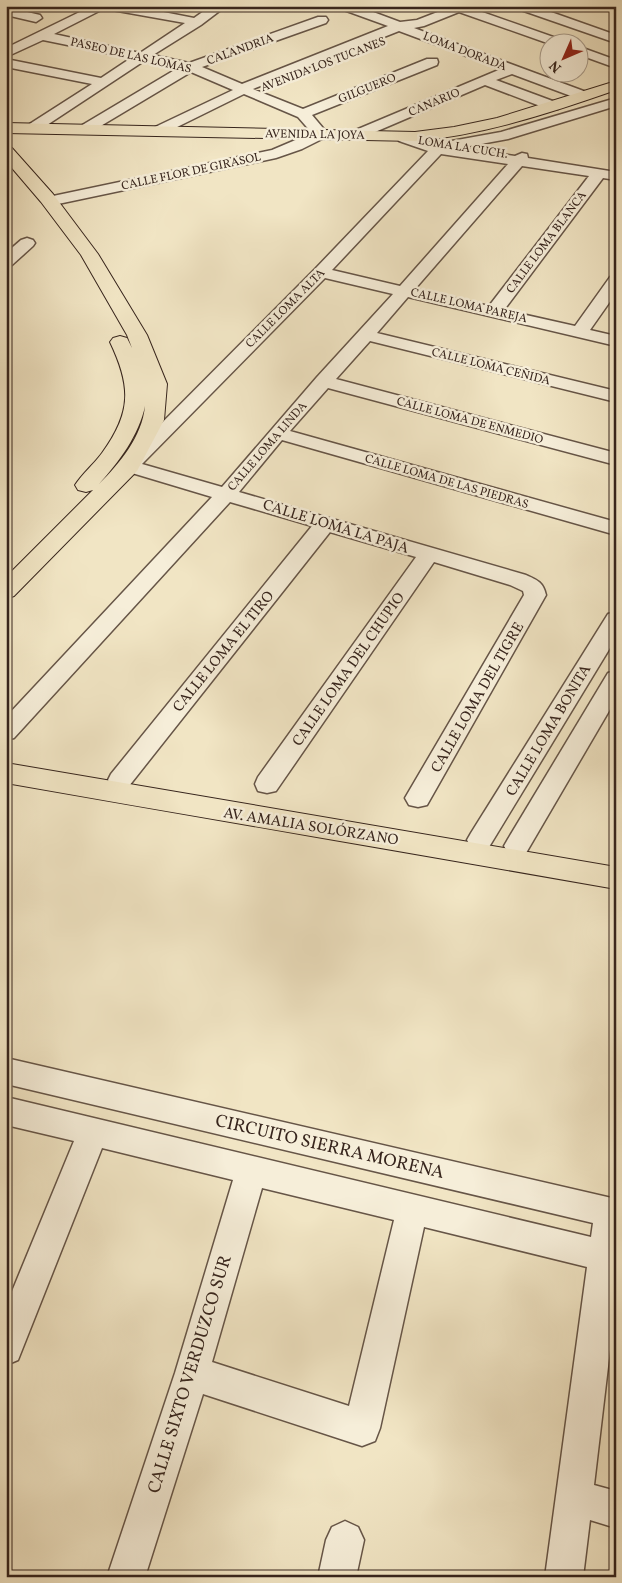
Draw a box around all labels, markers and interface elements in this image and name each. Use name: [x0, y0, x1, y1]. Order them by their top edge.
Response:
street label: LOMA DORADA: [420, 29, 509, 75]
street label: CALANDRIA: [205, 30, 276, 69]
north arrow: [540, 32, 590, 82]
street label: PASEO DE LAS LOMAS: [68, 34, 193, 78]
street label: AVENIDA LOS TUCANES: [259, 34, 388, 96]
text: N: [546, 56, 566, 76]
street label: GILGUERO: [336, 70, 399, 108]
street label: CANARIO: [406, 85, 463, 121]
street label: AVENIDA LA JOYA: [265, 126, 366, 144]
street label: LOMA LA CUCH.: [417, 133, 509, 163]
street label: CALLE FLOR DE GIRASOL: [120, 149, 263, 195]
street label: CALLE LOMA BLANCA: [503, 188, 591, 297]
street label: CALLE LOMA ALTA: [243, 265, 329, 352]
street label: CALLE LOMA PAREJA: [409, 285, 529, 327]
street label: CALLE LOMA CEÑIDA: [430, 344, 552, 390]
street label: CALLE LOMA DE ENMEDIO: [395, 394, 545, 448]
street label: CALLE LOMA LINDA: [225, 398, 311, 495]
street label: CALLE LOMA DE LAS PIEDRAS: [363, 451, 530, 513]
street label: CALLE LOMA LA PAJA: [260, 495, 412, 560]
street label: CALLE LOMA EL TIRO: [169, 587, 280, 717]
street label: CALLE LOMA DEL CHUPIO: [288, 589, 410, 751]
street label: CALLE LOMA DEL TIGRE: [427, 619, 530, 777]
street label: CALLE LOMA BONITA: [502, 661, 597, 801]
street label: AV. AMALIA SOLÓRZANO: [222, 803, 400, 852]
street label: CIRCUITO SIERRA MORENA: [213, 1109, 447, 1186]
street label: CALLE SIXTO VERDUZCO SUR: [142, 1252, 239, 1497]

